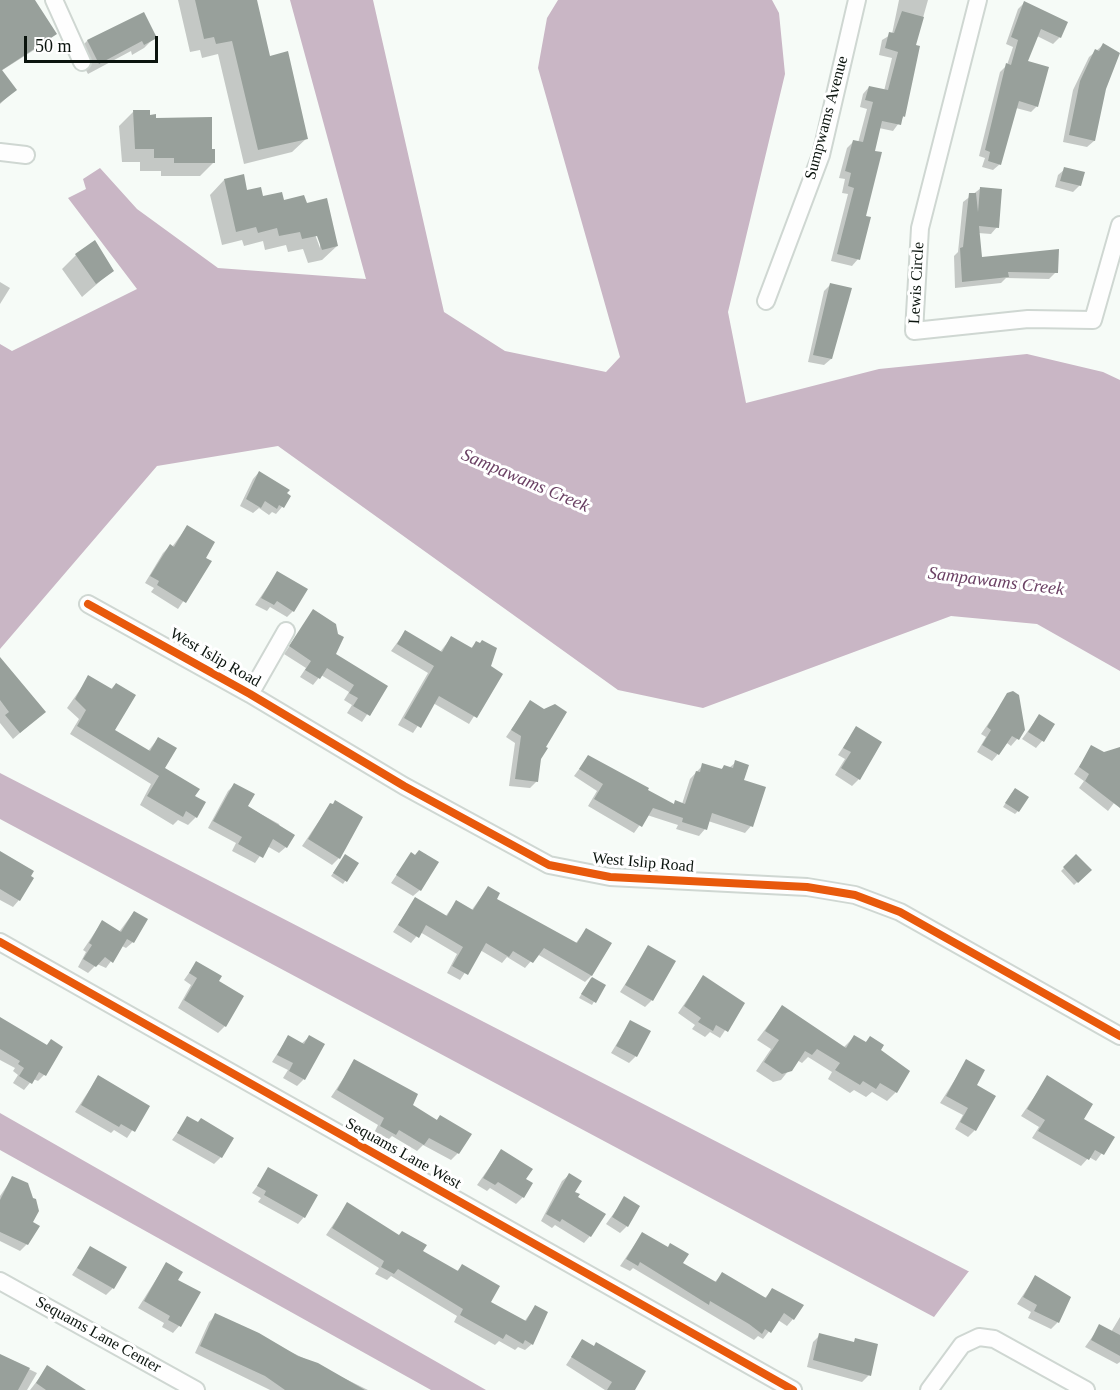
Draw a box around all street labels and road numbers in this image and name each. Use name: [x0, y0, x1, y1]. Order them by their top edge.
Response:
street label: Sumpwams Avenue: [801, 54, 853, 182]
street label: Lewis Circle: [905, 241, 929, 325]
street label: West Islip Road: [166, 624, 264, 692]
street label: West Islip Road: [591, 849, 695, 877]
street label: Sequams Lane West: [342, 1114, 464, 1194]
street label: Sequams Lane Center: [32, 1293, 164, 1377]

